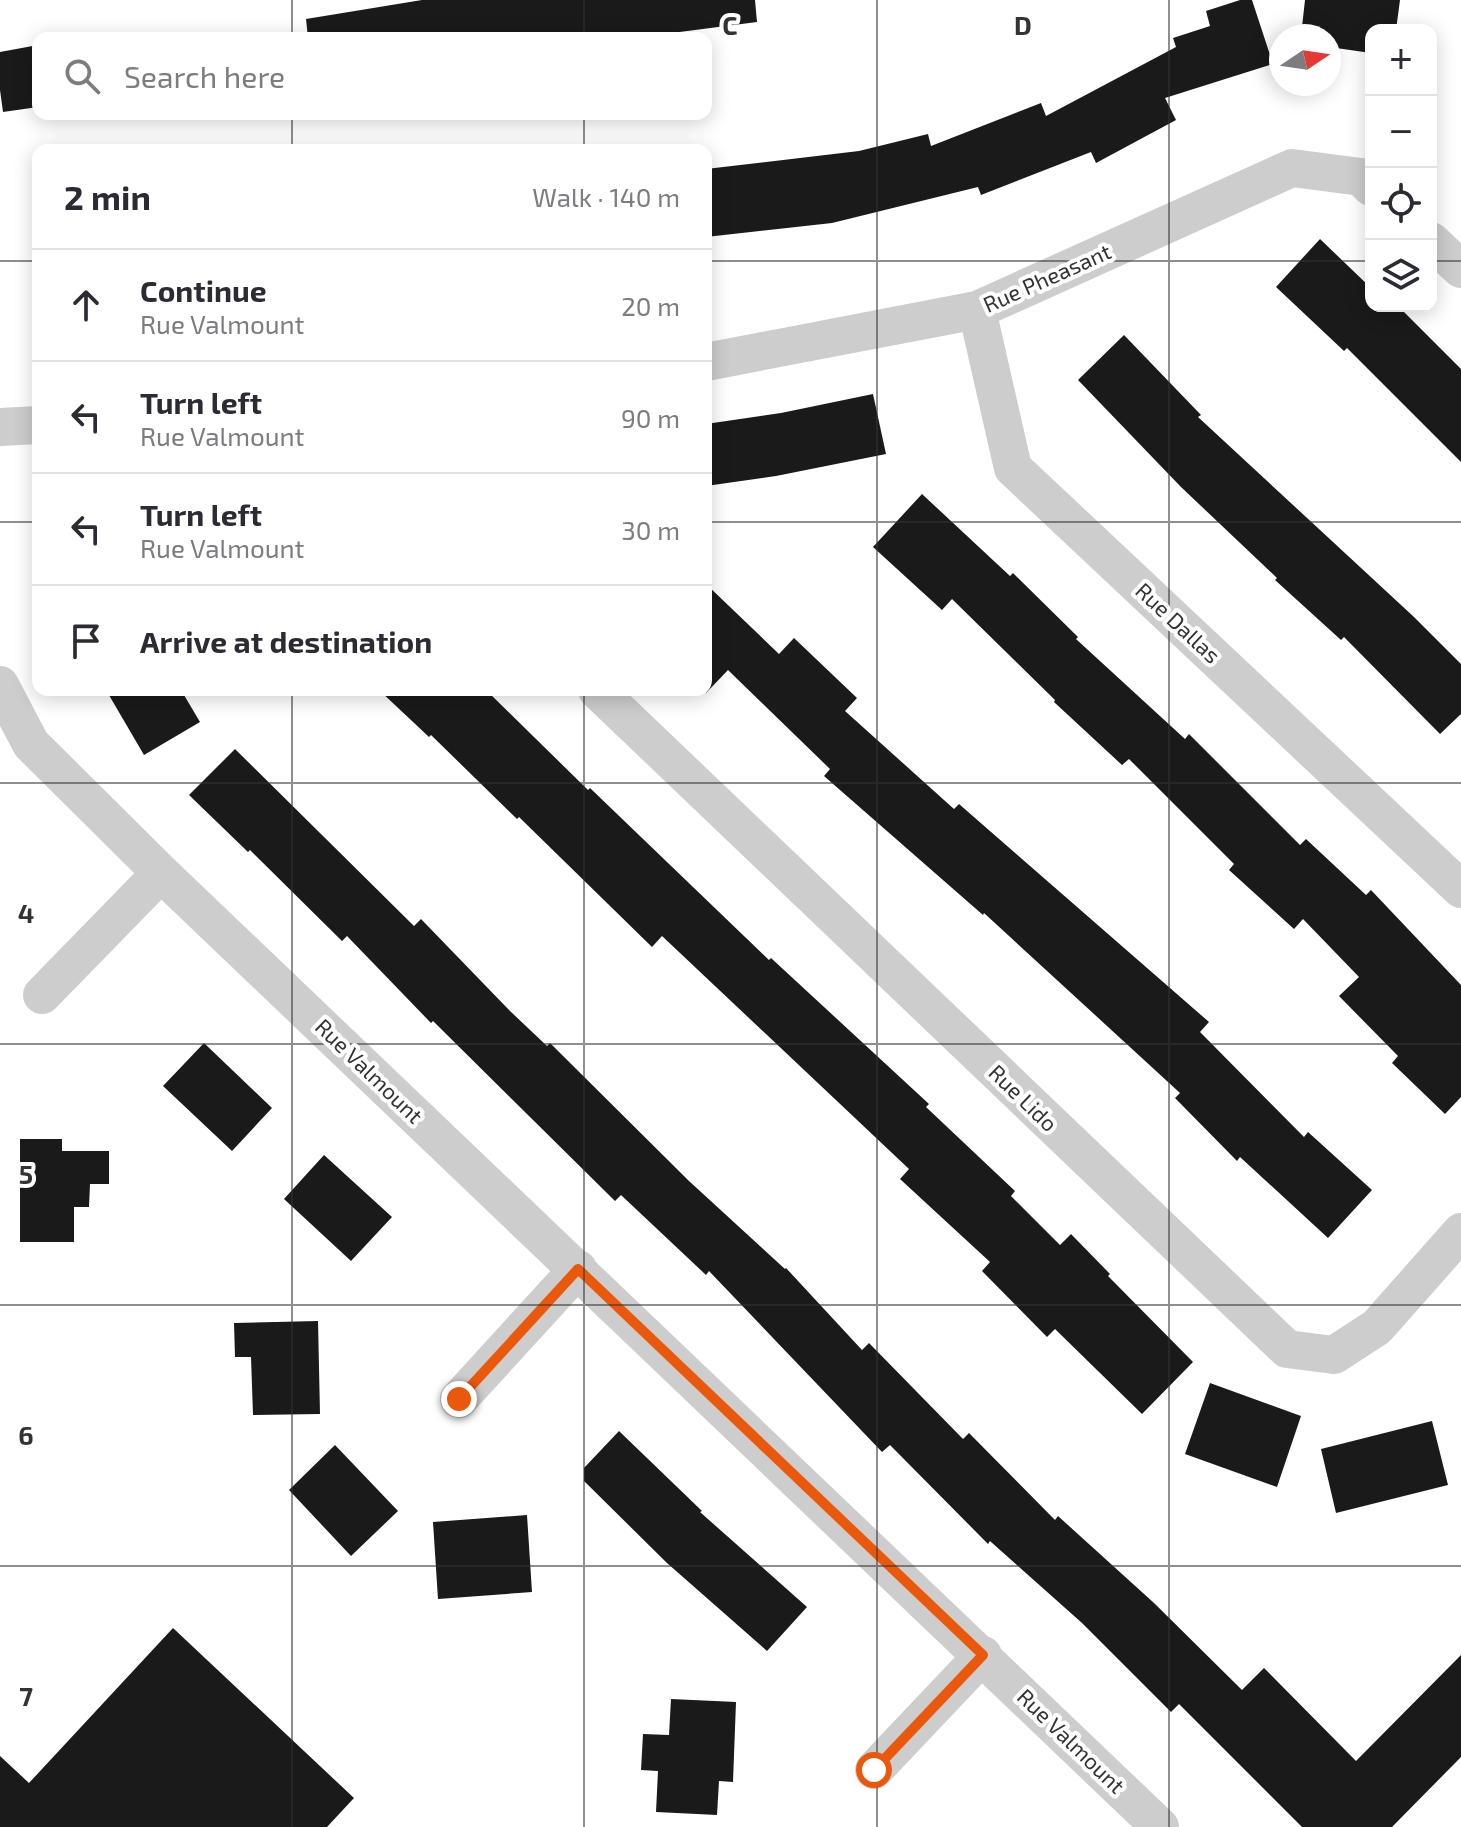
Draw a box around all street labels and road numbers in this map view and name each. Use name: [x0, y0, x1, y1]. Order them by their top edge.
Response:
street label: Rue Pheasant: [979, 237, 1114, 317]
street label: Rue Dallas: [1131, 577, 1226, 668]
street label: Rue Valmount: [311, 1013, 429, 1128]
street label: Rue Lido: [984, 1058, 1063, 1136]
street label: Rue Valmount: [1013, 1683, 1131, 1798]

